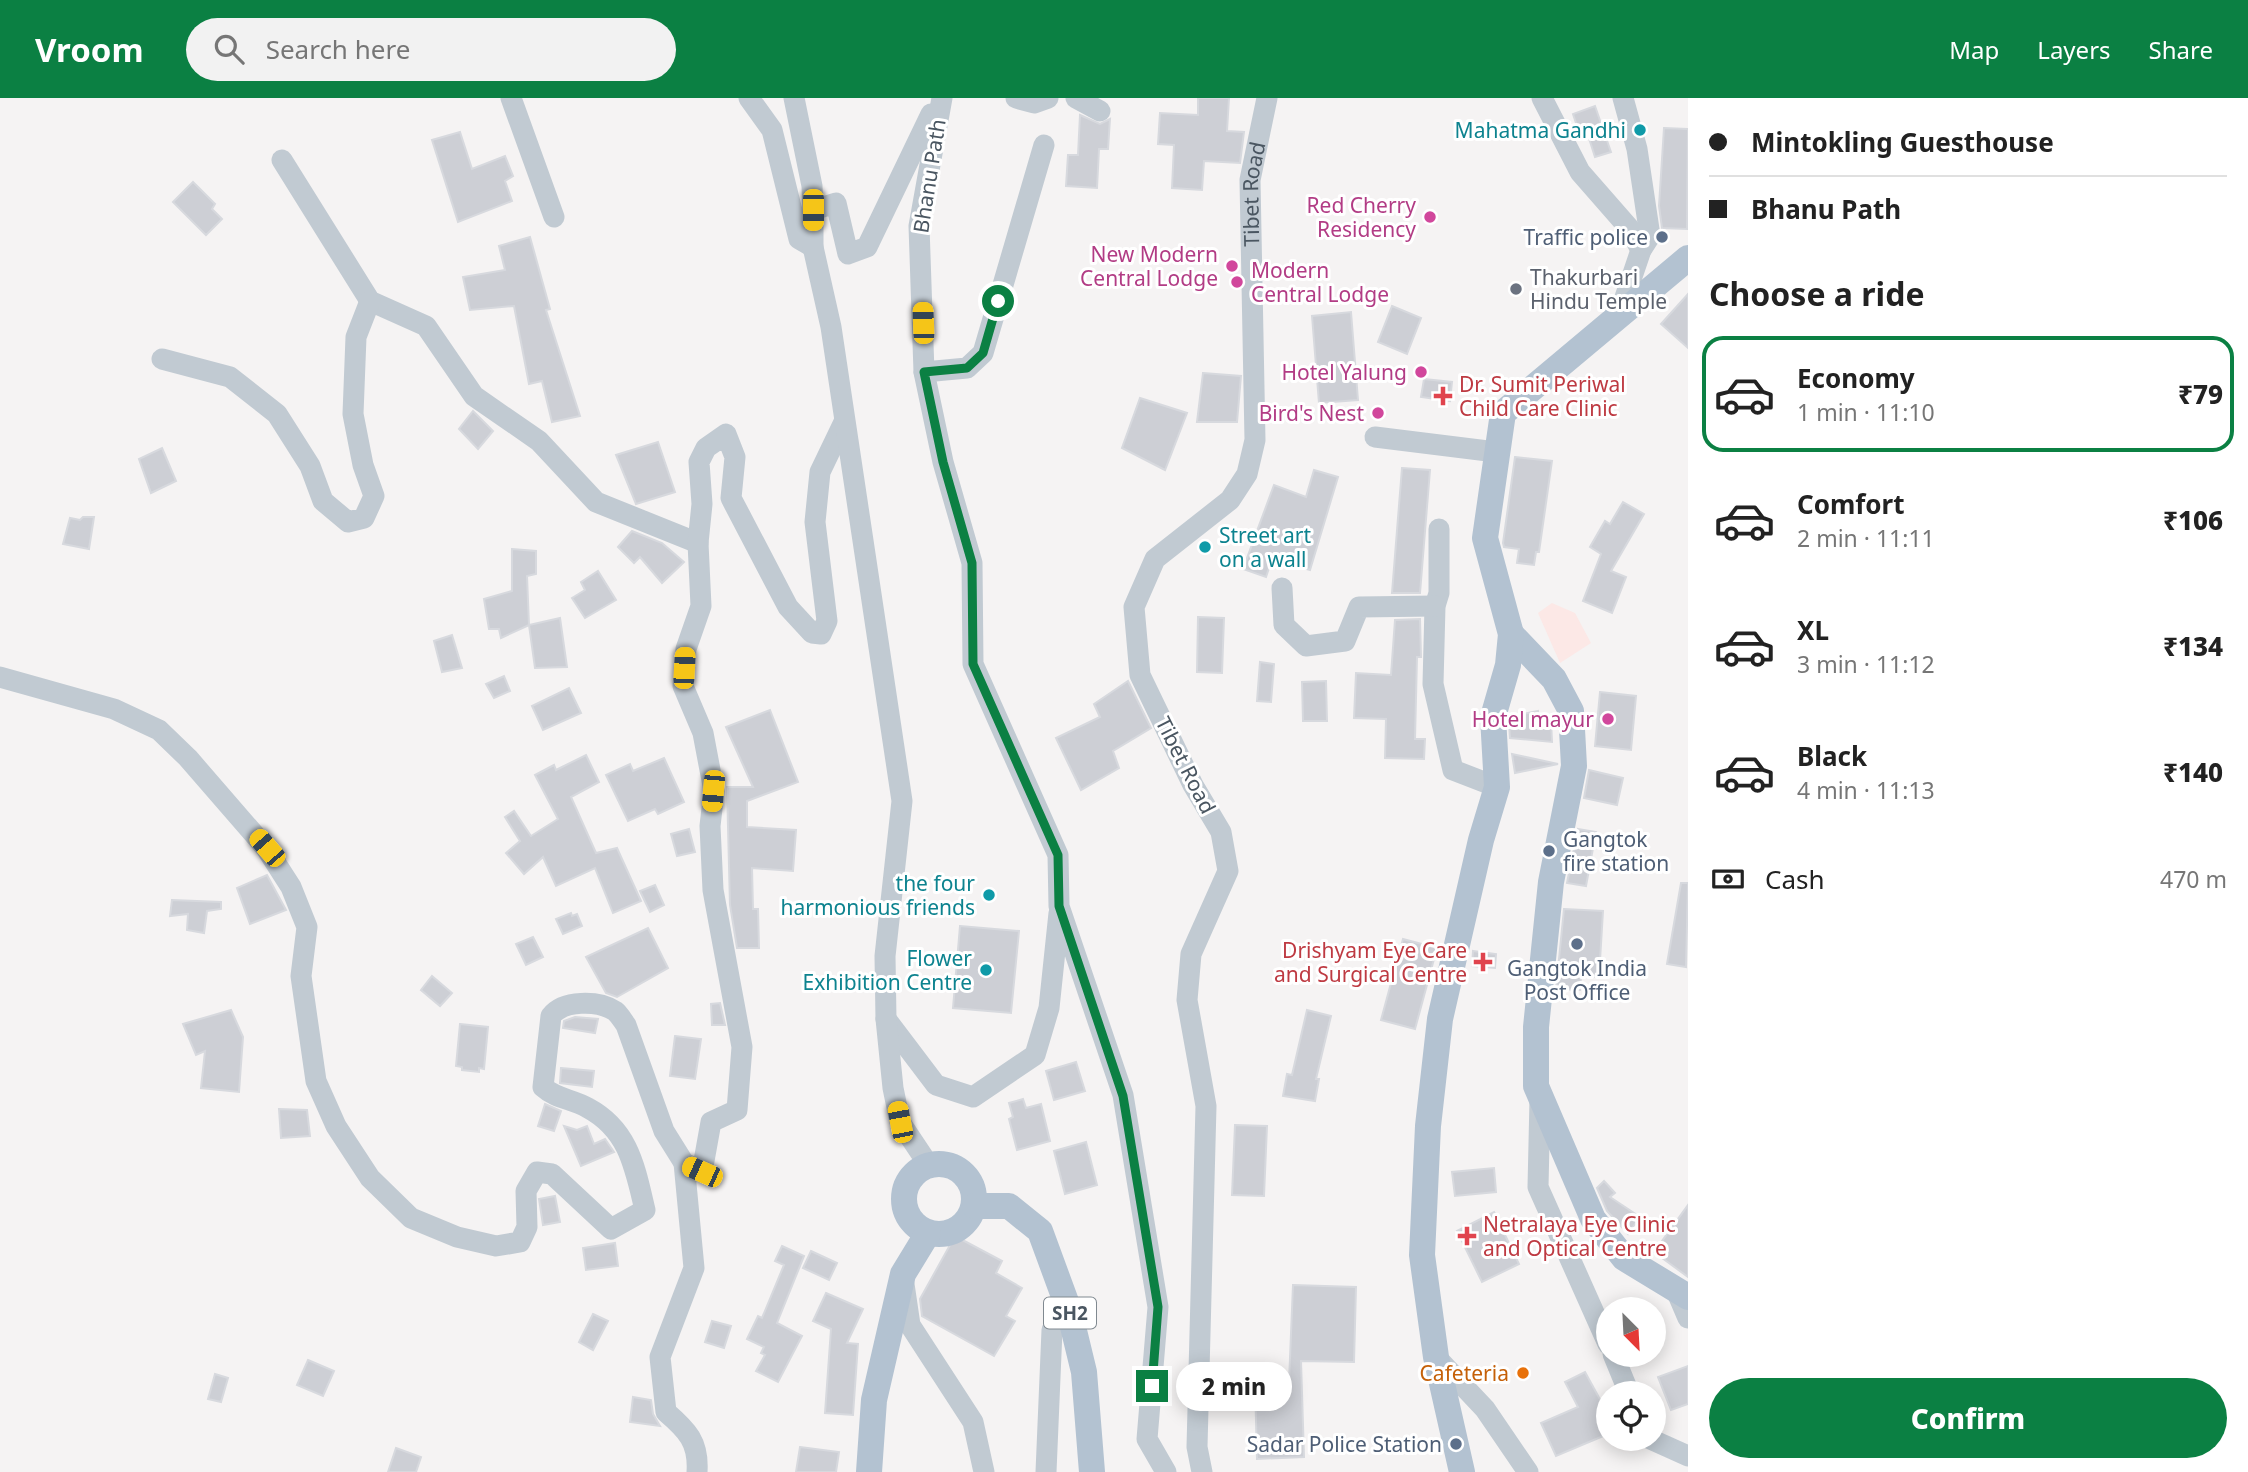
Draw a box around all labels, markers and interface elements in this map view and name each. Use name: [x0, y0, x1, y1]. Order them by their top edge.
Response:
search box: [186, 18, 676, 81]
text: Vroom: [35, 27, 144, 72]
icon: search: [210, 30, 248, 68]
text: Search here: [266, 31, 410, 67]
text: Map: [1949, 33, 1999, 66]
text: Layers: [2037, 33, 2111, 66]
text: Share: [2149, 33, 2213, 66]
place label: Mahatma Gandhi: [1455, 116, 1626, 144]
street label: Bhanu Path: [906, 117, 952, 235]
marker: Mahatma Gandhi: [1632, 122, 1648, 138]
text: Mintokling Guesthouse: [1751, 124, 2054, 160]
street label: Tibet Road: [1236, 139, 1272, 247]
car: [803, 189, 824, 231]
place label: Red Cherry Residency: [1307, 191, 1416, 243]
text: Bhanu Path: [1751, 191, 1901, 227]
marker: Red Cherry Residency: [1422, 209, 1438, 225]
place label: Traffic police: [1524, 223, 1648, 251]
marker: Traffic police: [1654, 229, 1670, 245]
place label: New Modern Central Lodge: [1080, 240, 1218, 292]
place label: Modern Central Lodge: [1251, 256, 1389, 308]
marker: New Modern Central Lodge: [1224, 258, 1240, 274]
place label: Thakurbari Hindu Temple: [1530, 263, 1667, 315]
text: Choose a ride: [1709, 272, 1925, 315]
marker: Modern Central Lodge: [1229, 274, 1245, 290]
marker: Thakurbari Hindu Temple: [1508, 281, 1524, 297]
route start: [982, 285, 1014, 317]
car: [912, 302, 935, 344]
place label: Hotel Yalung: [1282, 358, 1407, 386]
text: Economy: [1797, 360, 1915, 396]
icon: car: [1713, 363, 1776, 426]
marker: Hotel Yalung: [1413, 364, 1429, 380]
place label: Dr. Sumit Periwal Child Care Clinic: [1459, 370, 1626, 422]
text: ₹79: [2178, 376, 2223, 412]
marker: Dr. Sumit Periwal Child Care Clinic: [1433, 386, 1453, 406]
text: 1 min · 11:10: [1797, 396, 1935, 428]
place label: Bird's Nest: [1259, 399, 1364, 427]
marker: Bird's Nest: [1370, 405, 1386, 421]
text: Comfort: [1797, 486, 1905, 522]
icon: car: [1713, 489, 1776, 552]
text: ₹106: [2163, 502, 2223, 538]
place label: Street art on a wall: [1219, 521, 1312, 573]
text: 2 min · 11:11: [1797, 522, 1935, 554]
marker: Street art on a wall: [1197, 539, 1213, 555]
text: XL: [1797, 612, 1829, 648]
icon: car: [1713, 615, 1776, 678]
text: ₹134: [2163, 628, 2223, 664]
car: [673, 646, 696, 690]
text: 3 min · 11:12: [1797, 648, 1935, 680]
place label: Hotel mayur: [1472, 705, 1594, 733]
marker: Hotel mayur: [1600, 711, 1616, 727]
street label: Tibet Road: [1150, 712, 1222, 818]
text: Black: [1797, 738, 1867, 774]
icon: car: [1713, 741, 1776, 804]
text: ₹140: [2163, 754, 2223, 790]
car: [701, 769, 726, 813]
text: 4 min · 11:13: [1797, 774, 1935, 806]
car: [246, 825, 289, 871]
place label: Gangtok fire station: [1563, 825, 1669, 877]
marker: Gangtok fire station: [1541, 843, 1557, 859]
icon: cash: [1709, 860, 1747, 898]
text: Cash: [1765, 861, 1825, 897]
text: 470 m: [2160, 863, 2227, 895]
place label: the four harmonious friends: [781, 869, 975, 921]
marker: the four harmonious friends: [981, 887, 997, 903]
place label: Drishyam Eye Care and Surgical Centre: [1274, 936, 1467, 988]
marker: Gangtok India Post Office: [1569, 936, 1585, 952]
place label: Flower Exhibition Centre: [803, 944, 972, 996]
marker: Drishyam Eye Care and Surgical Centre: [1473, 952, 1493, 972]
place label: Gangtok India Post Office: [1507, 954, 1647, 1006]
marker: Flower Exhibition Centre: [978, 962, 994, 978]
car: [886, 1099, 915, 1145]
car: [679, 1154, 726, 1190]
place label: Netralaya Eye Clinic and Optical Centre: [1483, 1210, 1676, 1262]
marker: Netralaya Eye Clinic and Optical Centre: [1457, 1226, 1477, 1246]
north arrow: [1596, 1297, 1666, 1367]
map controls: [1596, 1297, 1666, 1451]
road number: SH2: [1044, 1298, 1096, 1329]
place label: Cafeteria: [1420, 1359, 1509, 1387]
callout: 2 min: [1176, 1362, 1292, 1410]
marker: Cafeteria: [1515, 1365, 1531, 1381]
route end: [1136, 1370, 1168, 1402]
text: 2 min: [1202, 1370, 1266, 1402]
button: Confirm: [1709, 1378, 2227, 1458]
button: locate: [1596, 1381, 1666, 1451]
place label: Sadar Police Station: [1247, 1430, 1442, 1458]
marker: Sadar Police Station: [1448, 1436, 1464, 1452]

